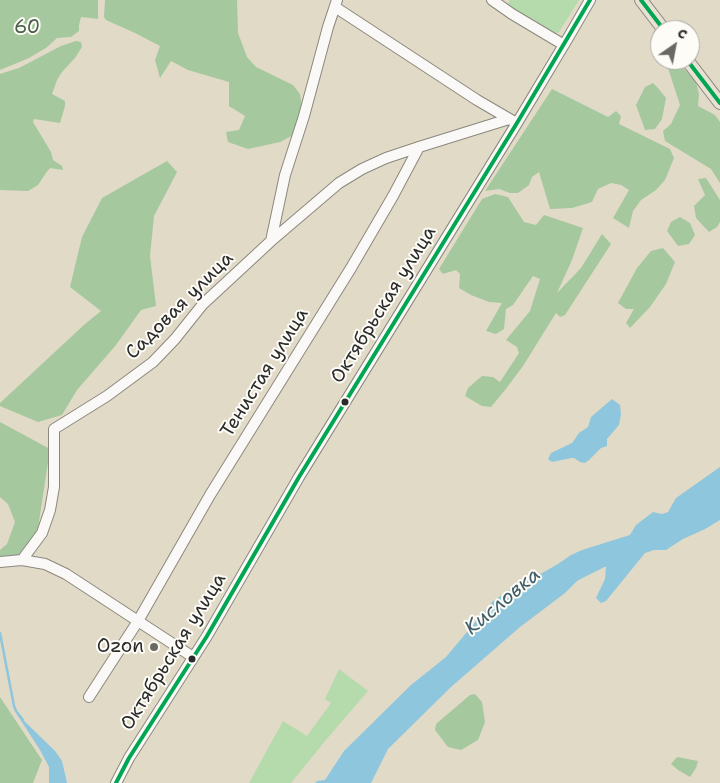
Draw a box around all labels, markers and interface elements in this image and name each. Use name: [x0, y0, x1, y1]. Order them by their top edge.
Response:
park label: 60: [14, 17, 40, 39]
north arrow: [650, 20, 700, 70]
text: С: [674, 23, 691, 43]
street label: Октябрьская улица: [326, 222, 442, 388]
street label: Садовая улица: [121, 247, 239, 365]
street label: Тенистая улица: [216, 304, 314, 442]
unlabelled marker: [340, 397, 350, 407]
water label: Кисловка: [460, 563, 546, 641]
street label: Октябрьская улица: [116, 569, 232, 735]
place label: Ozon: [97, 636, 144, 658]
marker: Ozon: [148, 641, 160, 653]
unlabelled marker: [187, 654, 197, 664]

